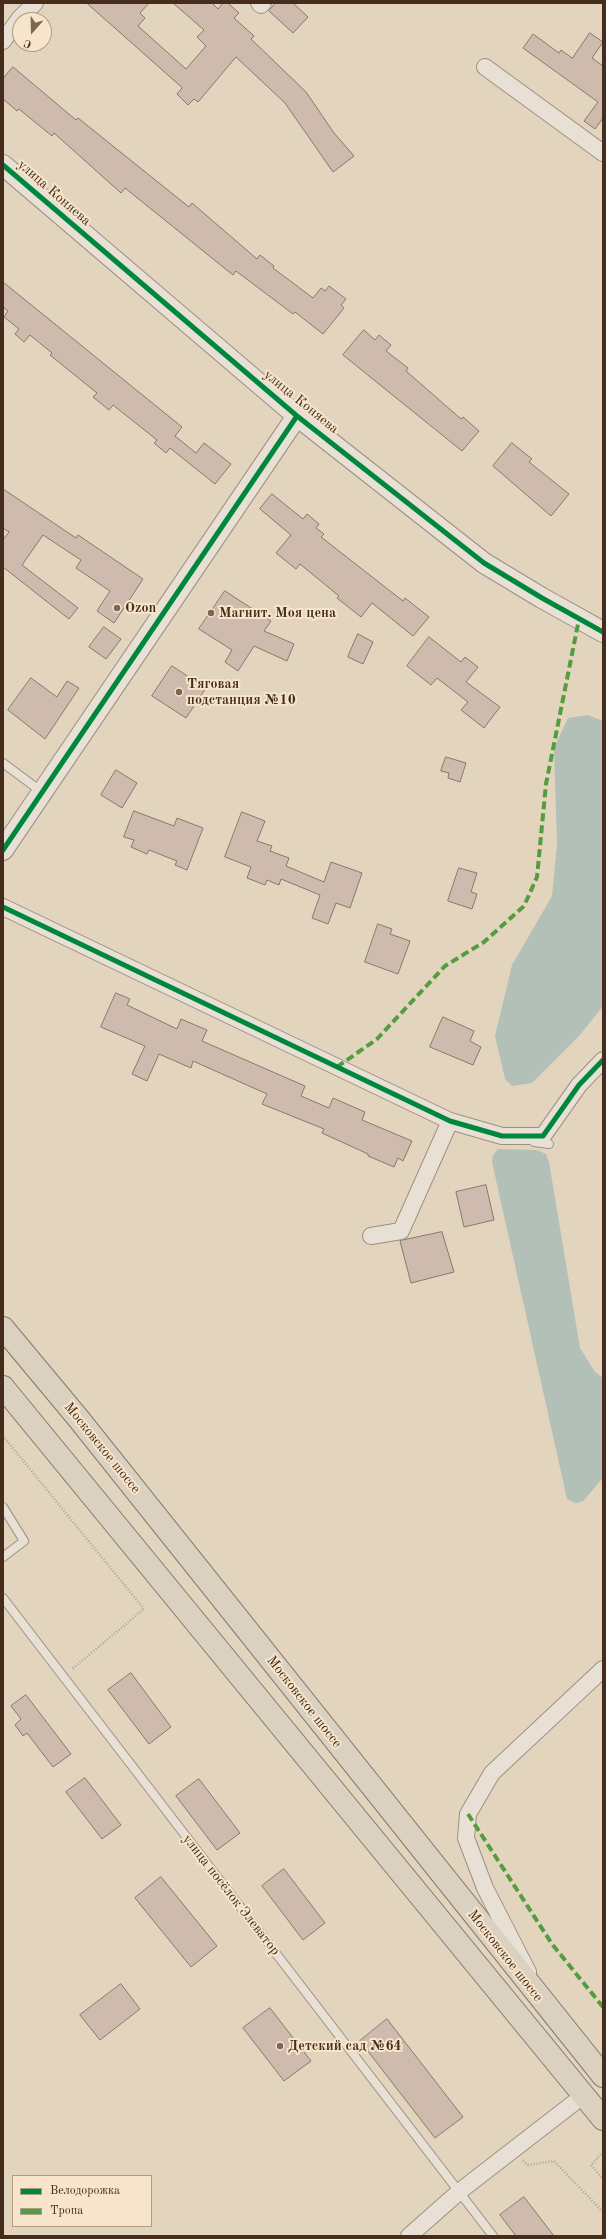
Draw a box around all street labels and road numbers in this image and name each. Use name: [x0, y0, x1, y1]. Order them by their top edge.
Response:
street label: улица Коняева: [14, 157, 94, 229]
street label: улица Коняева: [260, 367, 342, 437]
street label: Московское шоссе: [60, 1399, 144, 1497]
street label: Московское шоссе: [263, 1653, 345, 1751]
street label: улица посёлок Элеватор: [179, 1831, 283, 1959]
street label: Московское шоссе: [464, 1907, 546, 2005]

